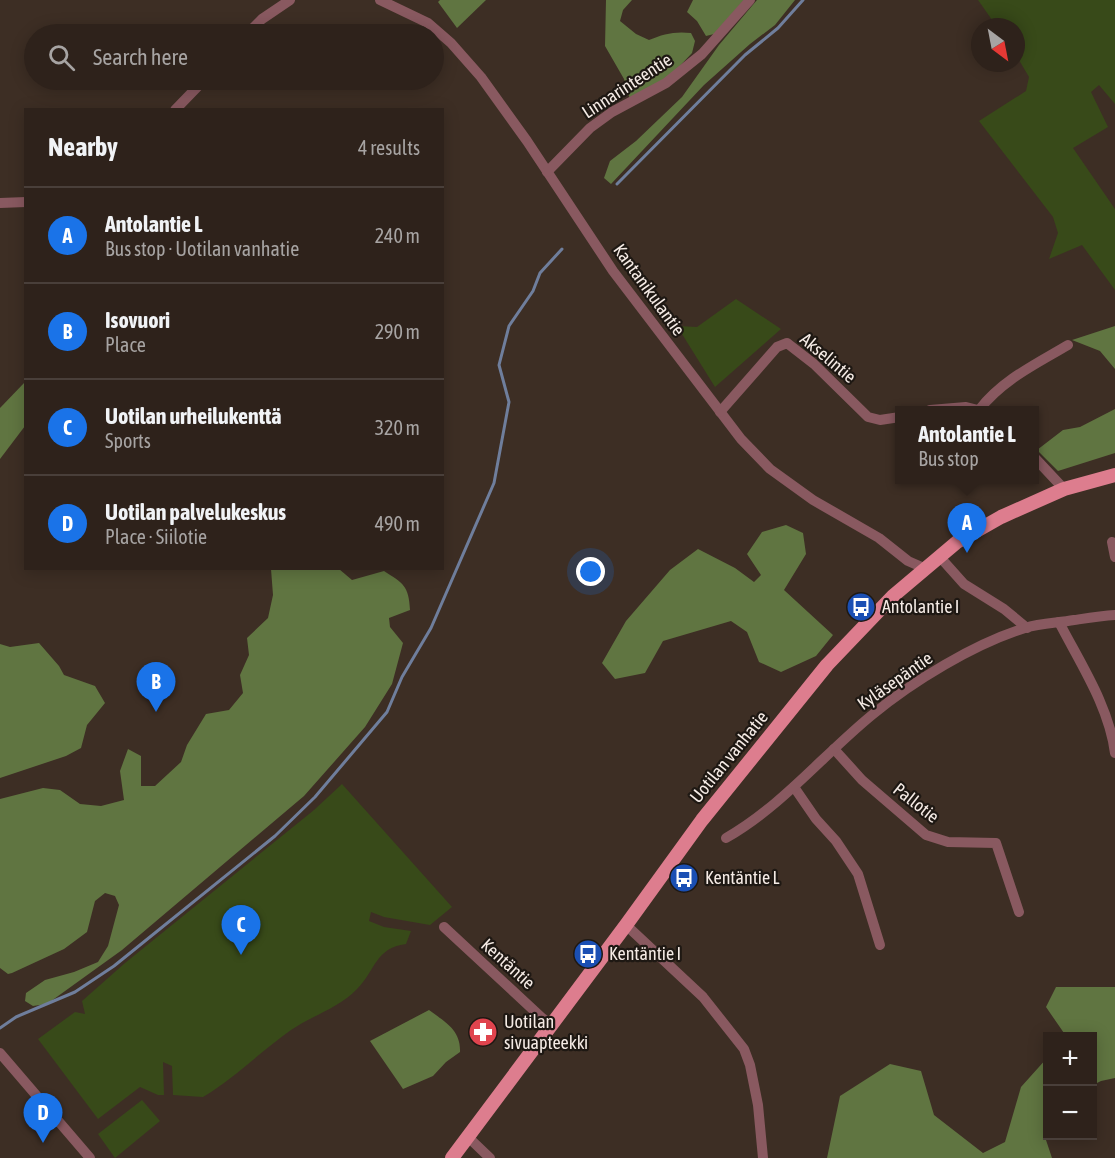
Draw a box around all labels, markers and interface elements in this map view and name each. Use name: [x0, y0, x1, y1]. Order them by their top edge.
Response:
north arrow: [971, 18, 1025, 72]
search box: [24, 24, 444, 90]
icon: search: [45, 41, 78, 74]
text: Search here: [93, 44, 188, 70]
street label: Linnarinteentie: [578, 49, 675, 122]
text: Nearby: [48, 132, 118, 162]
text: 4 results: [358, 136, 420, 159]
text: Antolantie L: [105, 211, 203, 237]
text: A: [63, 224, 72, 247]
text: 240 m: [375, 224, 420, 247]
text: Bus stop · Uotilan vanhatie: [105, 237, 299, 260]
street label: Kantanikulantie: [609, 240, 690, 340]
text: Isovuori: [105, 307, 170, 333]
text: B: [63, 320, 72, 343]
text: 290 m: [375, 320, 420, 343]
street label: Akselintie: [796, 328, 861, 387]
text: Place: [105, 333, 146, 356]
text: Uotilan urheilukenttä: [105, 403, 282, 429]
popup: [895, 406, 1039, 484]
text: C: [63, 416, 72, 439]
text: 320 m: [375, 416, 420, 439]
text: Antolantie L: [918, 421, 1016, 447]
text: Sports: [105, 429, 151, 452]
text: Bus stop: [918, 447, 979, 470]
text: Uotilan palvelukeskus: [105, 499, 286, 525]
pin: A: [948, 504, 986, 553]
text: D: [62, 512, 73, 535]
text: 490 m: [375, 512, 420, 535]
text: Place · Siilotie: [105, 525, 207, 548]
your location: [576, 557, 605, 586]
bus stop icon: Antolantie I: [845, 591, 877, 623]
place label: Antolantie I: [882, 596, 959, 617]
street label: Kyläsepäntie: [853, 647, 936, 714]
pin: B: [136, 662, 176, 712]
street label: Uotilan vanhatie: [685, 707, 772, 807]
street label: Pallotie: [889, 778, 943, 827]
bus stop icon: Kentäntie L: [668, 862, 700, 894]
place label: Kentäntie L: [705, 867, 780, 888]
pin: C: [222, 906, 260, 955]
street label: Kentäntie: [477, 934, 540, 993]
bus stop icon: Kentäntie I: [572, 938, 604, 970]
place label: Kentäntie I: [609, 943, 681, 964]
place label: Uotilan sivuapteekki: [504, 1011, 588, 1053]
pharmacy icon: Uotilan sivuapteekki: [467, 1016, 499, 1048]
map controls: [1043, 1032, 1097, 1140]
button: +: [1043, 1032, 1097, 1086]
button: −: [1043, 1086, 1097, 1140]
pin: D: [24, 1094, 63, 1143]

